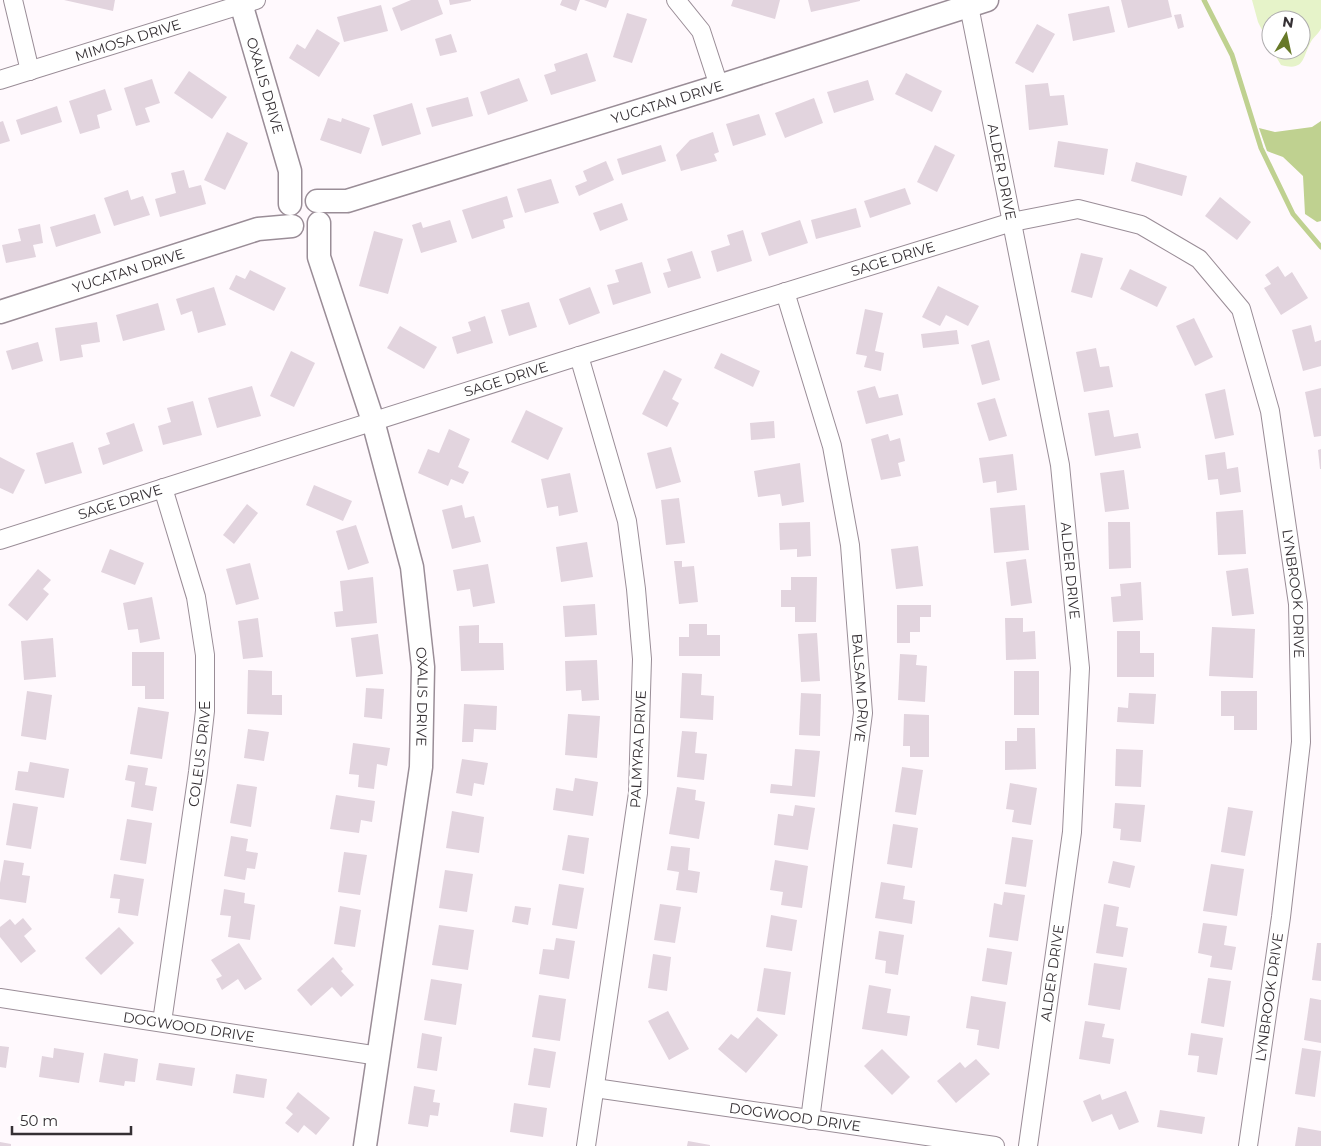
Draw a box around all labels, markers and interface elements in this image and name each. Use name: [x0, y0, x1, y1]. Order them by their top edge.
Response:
north arrow: [1261, 10, 1311, 60]
text: N: [1281, 12, 1295, 32]
street label: MIMOSA DRIVE: [73, 15, 183, 65]
street label: OXALIS DRIVE: [242, 35, 288, 136]
street label: YUCATAN DRIVE: [609, 76, 725, 128]
street label: ALDER DRIVE: [984, 122, 1020, 221]
street label: SAGE DRIVE: [849, 237, 937, 280]
street label: YUCATAN DRIVE: [70, 244, 187, 297]
street label: SAGE DRIVE: [462, 357, 550, 401]
street label: SAGE DRIVE: [76, 480, 164, 524]
street label: ALDER DRIVE: [1057, 521, 1084, 620]
street label: LYNBROOK DRIVE: [1278, 528, 1308, 658]
street label: BALSAM DRIVE: [848, 633, 872, 743]
street label: OXALIS DRIVE: [412, 646, 432, 747]
street label: PALMYRA DRIVE: [626, 690, 650, 808]
street label: COLEUS DRIVE: [184, 701, 214, 808]
street label: ALDER DRIVE: [1036, 923, 1068, 1023]
street label: LYNBROOK DRIVE: [1251, 932, 1287, 1062]
street label: DOGWOOD DRIVE: [122, 1008, 256, 1046]
street label: DOGWOOD DRIVE: [728, 1099, 862, 1135]
scale bar: [12, 1104, 131, 1136]
text: 50 m: [20, 1111, 58, 1130]

